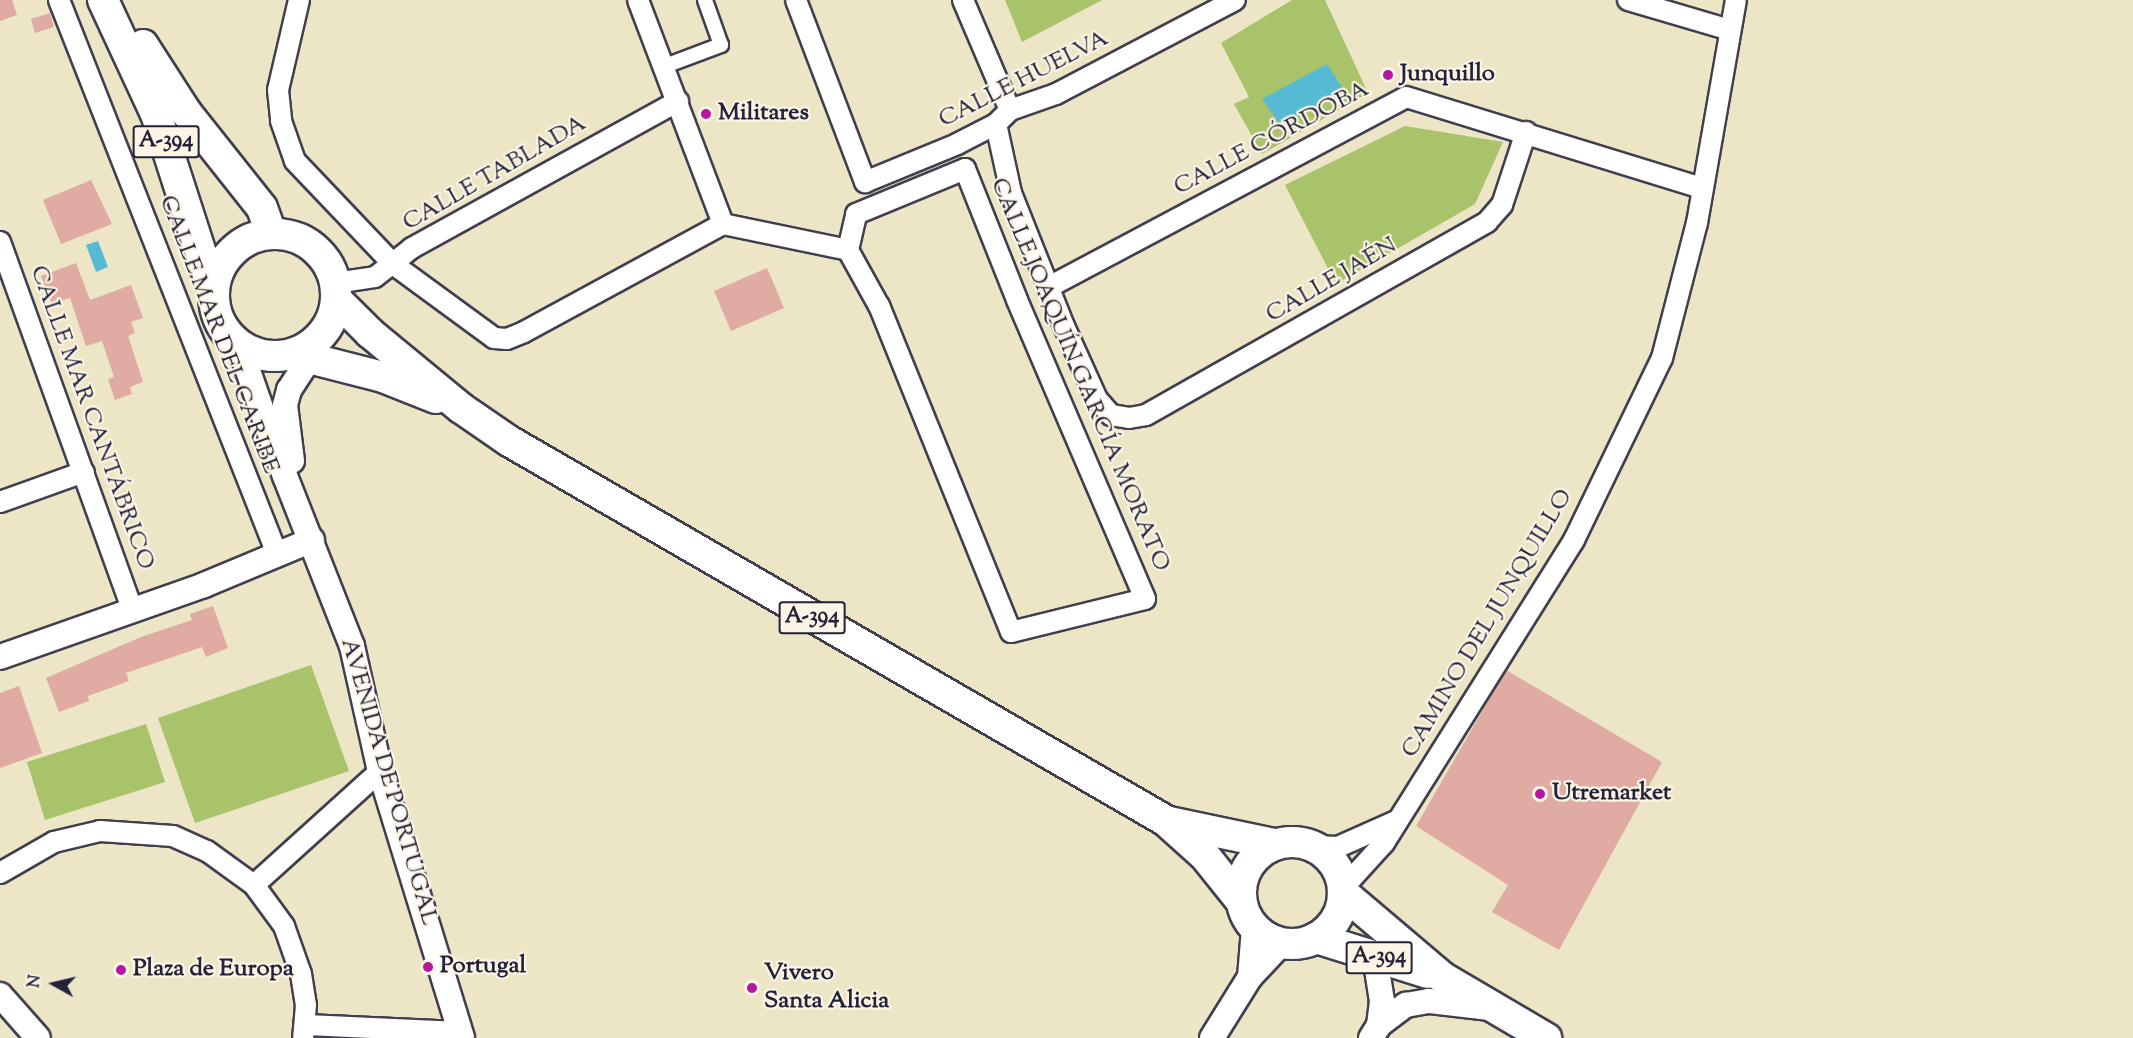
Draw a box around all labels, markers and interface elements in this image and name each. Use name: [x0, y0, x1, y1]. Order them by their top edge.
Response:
street label: CALLE HUELVA: [934, 25, 1114, 135]
place label: Junquillo: [1400, 61, 1495, 89]
marker: Junquillo: [1381, 68, 1395, 82]
street label: CALLE CÓRDOBA: [1170, 75, 1374, 203]
place label: Militares: [718, 100, 809, 128]
marker: Militares: [699, 107, 713, 121]
street label: CALLE TABLADA: [398, 110, 592, 238]
road number: A-394: [132, 123, 201, 161]
street label: CALLE JOAQUÍN GARCÍA MORATO: [983, 174, 1175, 576]
street label: CALLE MAR DEL CARIBE: [152, 192, 284, 478]
street label: CALLE JAÉN: [1261, 232, 1403, 330]
street label: CALLE MAR CANTÁBRICO: [22, 262, 160, 574]
street label: CAMINO DEL JUNQUILLO: [1396, 484, 1580, 764]
road number: A-394: [778, 599, 846, 637]
street label: AVENIDA DE PORTUGAL: [333, 635, 443, 929]
place label: Utremarket: [1552, 780, 1671, 808]
marker: Utremarket: [1533, 787, 1547, 801]
road number: A-394: [1344, 939, 1414, 977]
place label: Portugal: [440, 953, 526, 981]
north arrow: [24, 954, 84, 1014]
place label: Plaza de Europa: [133, 956, 294, 984]
marker: Portugal: [421, 960, 435, 974]
place label: Vivero Santa Alicia: [764, 960, 889, 1016]
marker: Plaza de Europa: [114, 963, 128, 977]
text: N: [23, 973, 48, 989]
marker: Vivero Santa Alicia: [745, 981, 759, 995]

